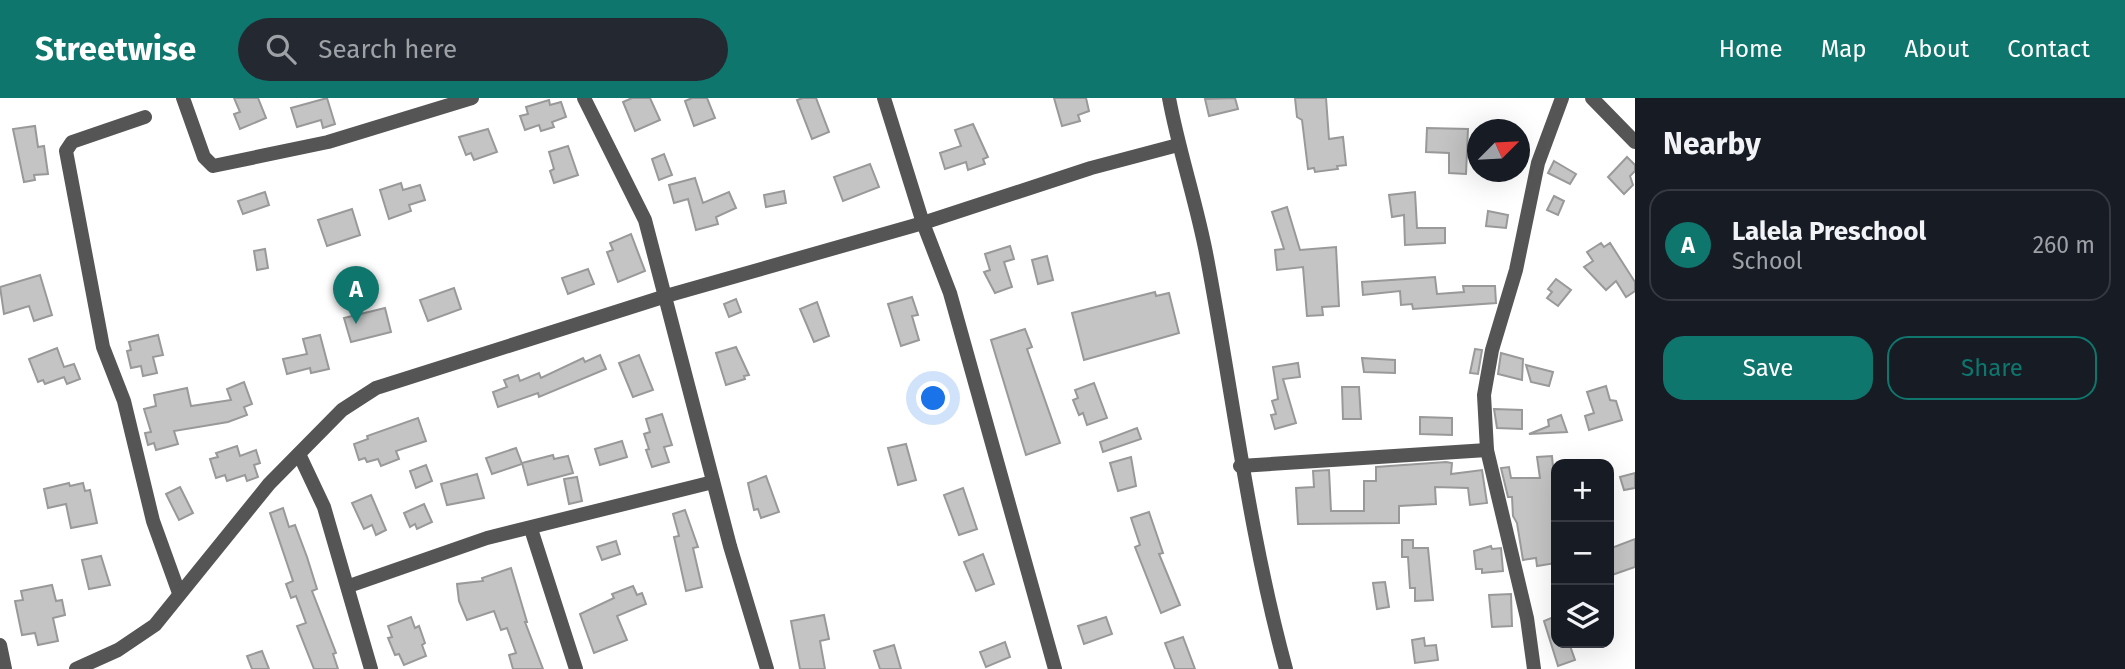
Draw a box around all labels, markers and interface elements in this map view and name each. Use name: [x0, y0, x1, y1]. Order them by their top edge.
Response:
search box: [238, 18, 728, 81]
text: Streetwise: [35, 29, 196, 69]
icon: search: [262, 30, 300, 68]
text: Search here: [318, 34, 457, 65]
text: Home: [1719, 35, 1783, 63]
text: Map: [1821, 35, 1867, 63]
text: About: [1905, 35, 1969, 63]
text: Contact: [2007, 35, 2090, 63]
north arrow: [1467, 119, 1530, 182]
text: Nearby: [1663, 126, 1761, 162]
text: Lalela Preschool: [1732, 216, 1926, 247]
text: A: [1681, 231, 1695, 259]
text: 260 m: [2033, 231, 2095, 259]
text: School: [1732, 247, 1803, 275]
pin: A: [333, 266, 379, 324]
button: Save: [1663, 336, 1873, 400]
button: Share: [1887, 336, 2097, 400]
your location: [916, 381, 950, 415]
map controls: [1551, 459, 1614, 648]
button: +: [1551, 459, 1614, 522]
button: −: [1551, 522, 1614, 585]
button: layers: [1551, 585, 1614, 648]

